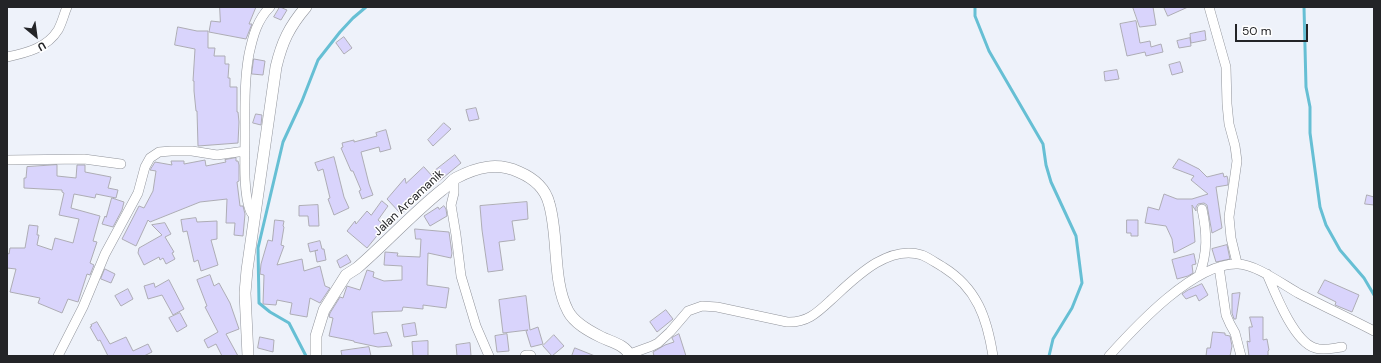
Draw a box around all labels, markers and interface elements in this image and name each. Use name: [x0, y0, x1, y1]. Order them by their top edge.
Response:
north arrow: [16, 16, 56, 56]
scale bar: [1237, 16, 1310, 42]
text: 50 m: [1242, 23, 1271, 39]
text: U: [35, 39, 49, 54]
street label: Jalan Arcamanik: [371, 167, 447, 239]

